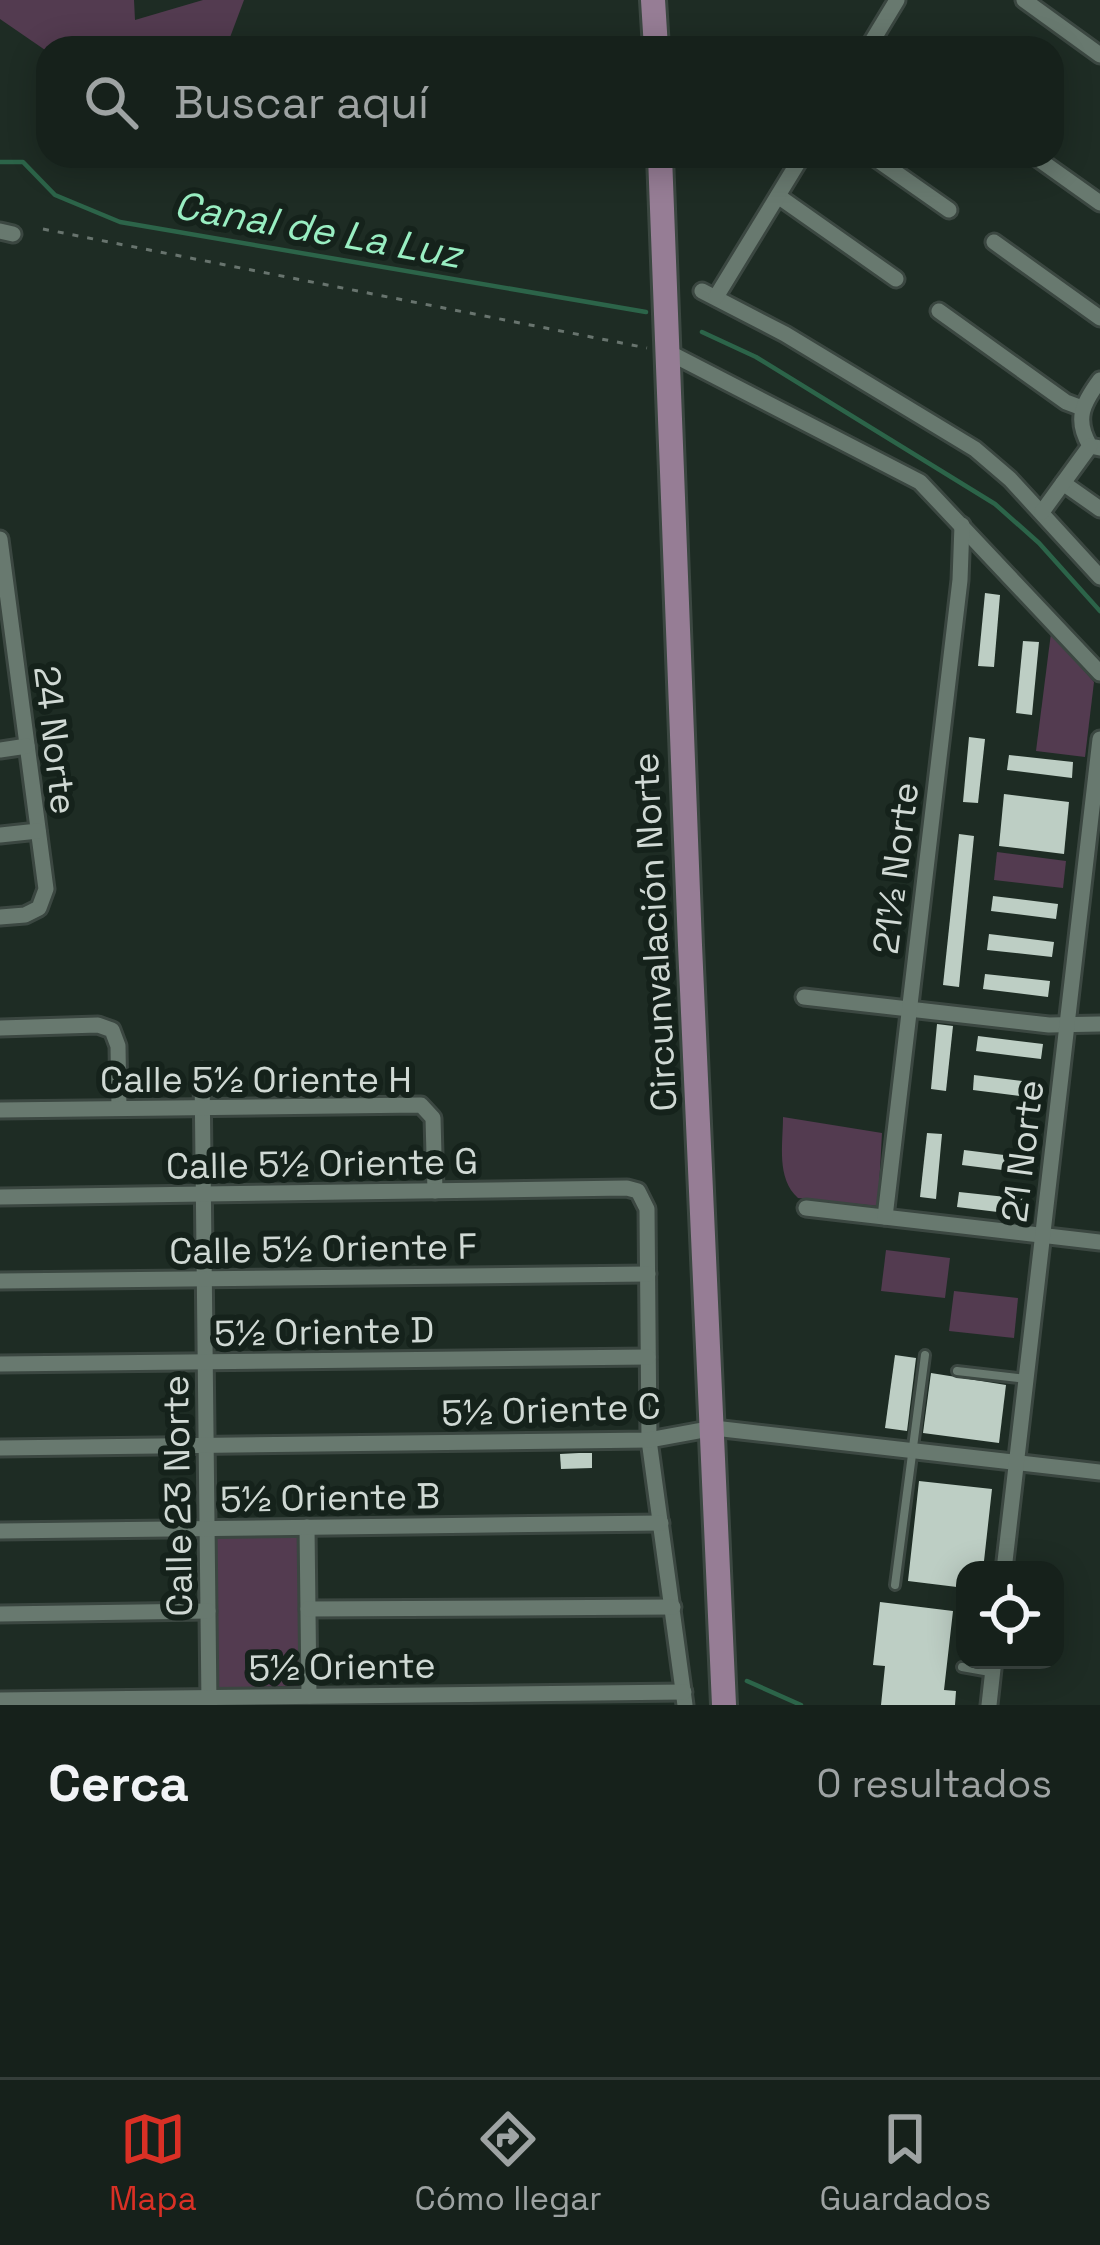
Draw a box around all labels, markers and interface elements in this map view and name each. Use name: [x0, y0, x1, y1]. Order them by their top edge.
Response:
search box: [36, 36, 1064, 168]
icon: search: [78, 69, 144, 135]
text: Buscar aquí: [174, 74, 429, 131]
water label: Canal de La Luz: [171, 180, 468, 279]
street label: 24 Norte: [23, 663, 87, 817]
street label: Circunvalación Norte: [623, 751, 687, 1113]
street label: 21½ Norte: [863, 780, 929, 957]
street label: Calle 5½ Oriente H: [100, 1057, 412, 1103]
street label: 21 Norte: [991, 1077, 1055, 1225]
street label: Calle 5½ Oriente G: [166, 1138, 478, 1190]
street label: Calle 5½ Oriente F: [169, 1223, 477, 1275]
street label: 5½ Oriente D: [214, 1307, 434, 1357]
street label: Calle 23 Norte: [153, 1375, 203, 1617]
street label: 5½ Oriente C: [441, 1383, 661, 1437]
street label: 5½ Oriente B: [220, 1473, 440, 1523]
map controls: [956, 1561, 1064, 1669]
button: locate: [956, 1561, 1064, 1669]
street label: 5½ Oriente: [248, 1642, 436, 1692]
text: Cerca: [48, 1751, 189, 1816]
text: 0 resultados: [816, 1759, 1052, 1808]
tab: Mapa: [109, 2106, 197, 2220]
tab: Cómo llegar: [414, 2106, 602, 2220]
tab: Guardados: [819, 2106, 991, 2220]

